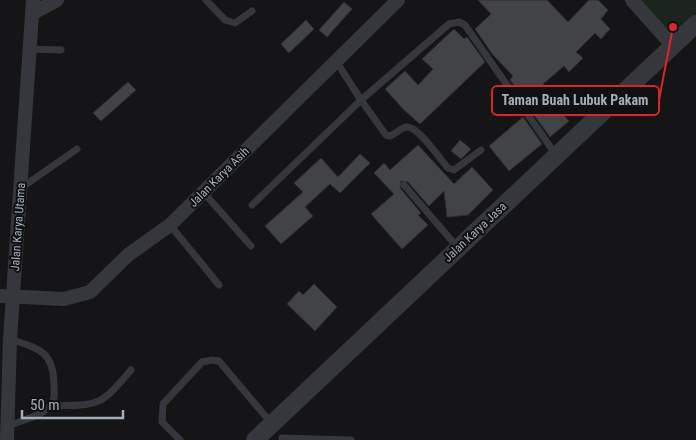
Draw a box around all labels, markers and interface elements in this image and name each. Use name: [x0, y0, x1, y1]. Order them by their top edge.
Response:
callout: Taman Buah Lubuk Pakam: [492, 86, 659, 115]
text: Taman Buah Lubuk Pakam: [502, 92, 648, 108]
street label: Jalan Karya Asih: [186, 144, 252, 210]
street label: Jalan Karya Utama: [8, 182, 28, 272]
street label: Jalan Karya Jasa: [441, 199, 510, 265]
scale bar: [22, 388, 124, 420]
text: 50 m: [30, 396, 60, 414]

